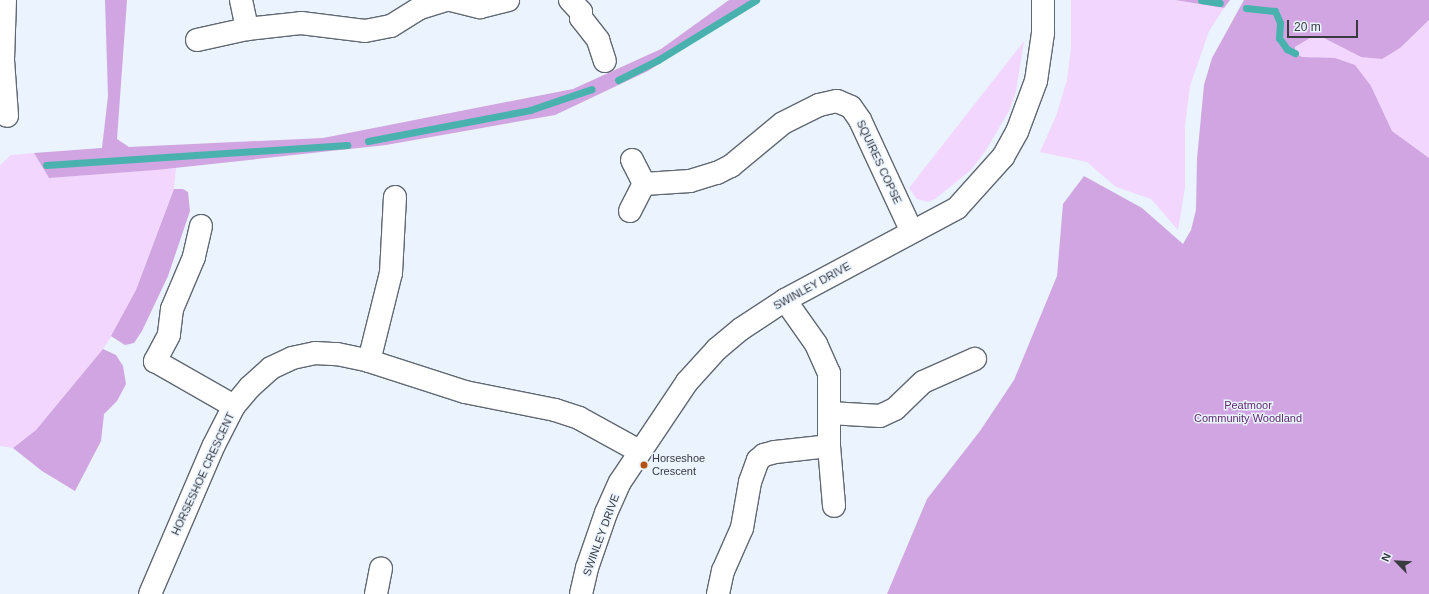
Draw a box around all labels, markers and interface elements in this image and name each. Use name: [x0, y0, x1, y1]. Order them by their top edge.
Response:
scale bar: [1289, 12, 1360, 38]
text: 20 m: [1294, 20, 1321, 34]
street label: SQUIRES COPSE: [854, 118, 904, 206]
street label: SWINLEY DRIVE: [771, 259, 853, 313]
park label: Peatmoor Community Woodland: [1194, 399, 1302, 425]
street label: HORSESHOE CRESCENT: [169, 411, 237, 537]
place label: Horseshoe Crescent: [652, 452, 705, 478]
marker: Horseshoe Crescent: [639, 460, 649, 470]
street label: SWINLEY DRIVE: [580, 492, 622, 578]
north arrow: [1377, 542, 1417, 582]
text: N: [1379, 551, 1393, 563]

